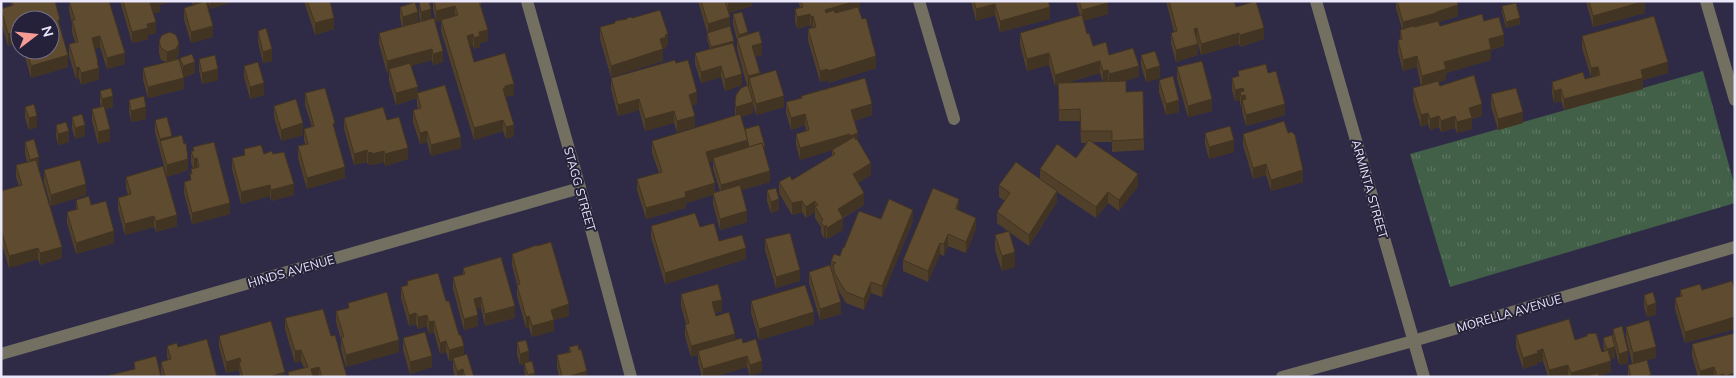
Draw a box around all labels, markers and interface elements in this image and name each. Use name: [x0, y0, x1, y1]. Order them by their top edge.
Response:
north arrow: [10, 10, 60, 60]
text: N: [37, 24, 58, 39]
street label: ARMINTA STREET: [1349, 138, 1391, 241]
street label: STAGG STREET: [561, 145, 599, 234]
street label: HINDS AVENUE: [246, 251, 336, 291]
street label: MORELLA AVENUE: [1455, 291, 1563, 335]

